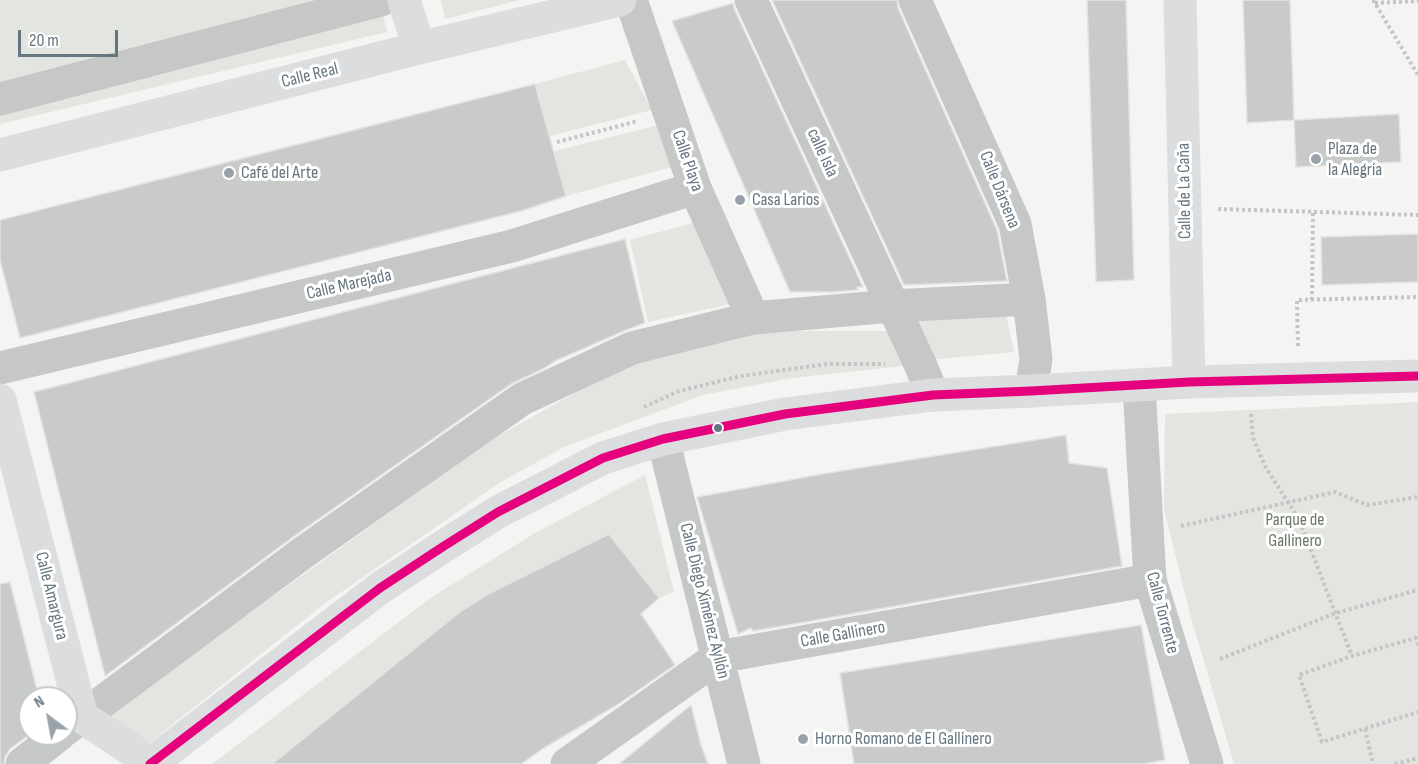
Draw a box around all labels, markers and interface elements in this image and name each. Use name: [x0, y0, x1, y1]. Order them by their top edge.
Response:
scale bar: [21, 18, 122, 56]
text: 20 m: [29, 30, 59, 51]
street label: Calle Real: [279, 59, 341, 93]
street label: calle Isla: [801, 125, 843, 181]
street label: Calle Playa: [666, 127, 708, 195]
place label: Plaza de la Alegría: [1328, 138, 1382, 180]
street label: Calle de La Caña: [1173, 143, 1197, 239]
street label: Calle Dársena: [974, 148, 1024, 232]
marker: Plaza de la Alegría: [1309, 152, 1323, 166]
place label: Café del Arte: [241, 162, 318, 184]
marker: Café del Arte: [222, 166, 236, 180]
place label: Casa Larios: [752, 189, 820, 211]
marker: Casa Larios: [733, 193, 747, 207]
street label: Calle Marejada: [304, 265, 394, 305]
unlabelled marker: [712, 422, 724, 434]
park label: Parque de Gallinero: [1265, 509, 1325, 552]
street label: Calle Diego Ximénez Ayllón: [674, 521, 734, 681]
street label: Calle Amargura: [30, 550, 72, 642]
street label: Calle Torrente: [1141, 570, 1183, 656]
street label: Calle Gallinero: [799, 617, 887, 653]
north arrow: [18, 686, 78, 746]
text: N: [31, 692, 48, 712]
place label: Horno Romano de El Gallinero: [815, 728, 992, 750]
marker: Horno Romano de El Gallinero: [796, 732, 810, 746]

